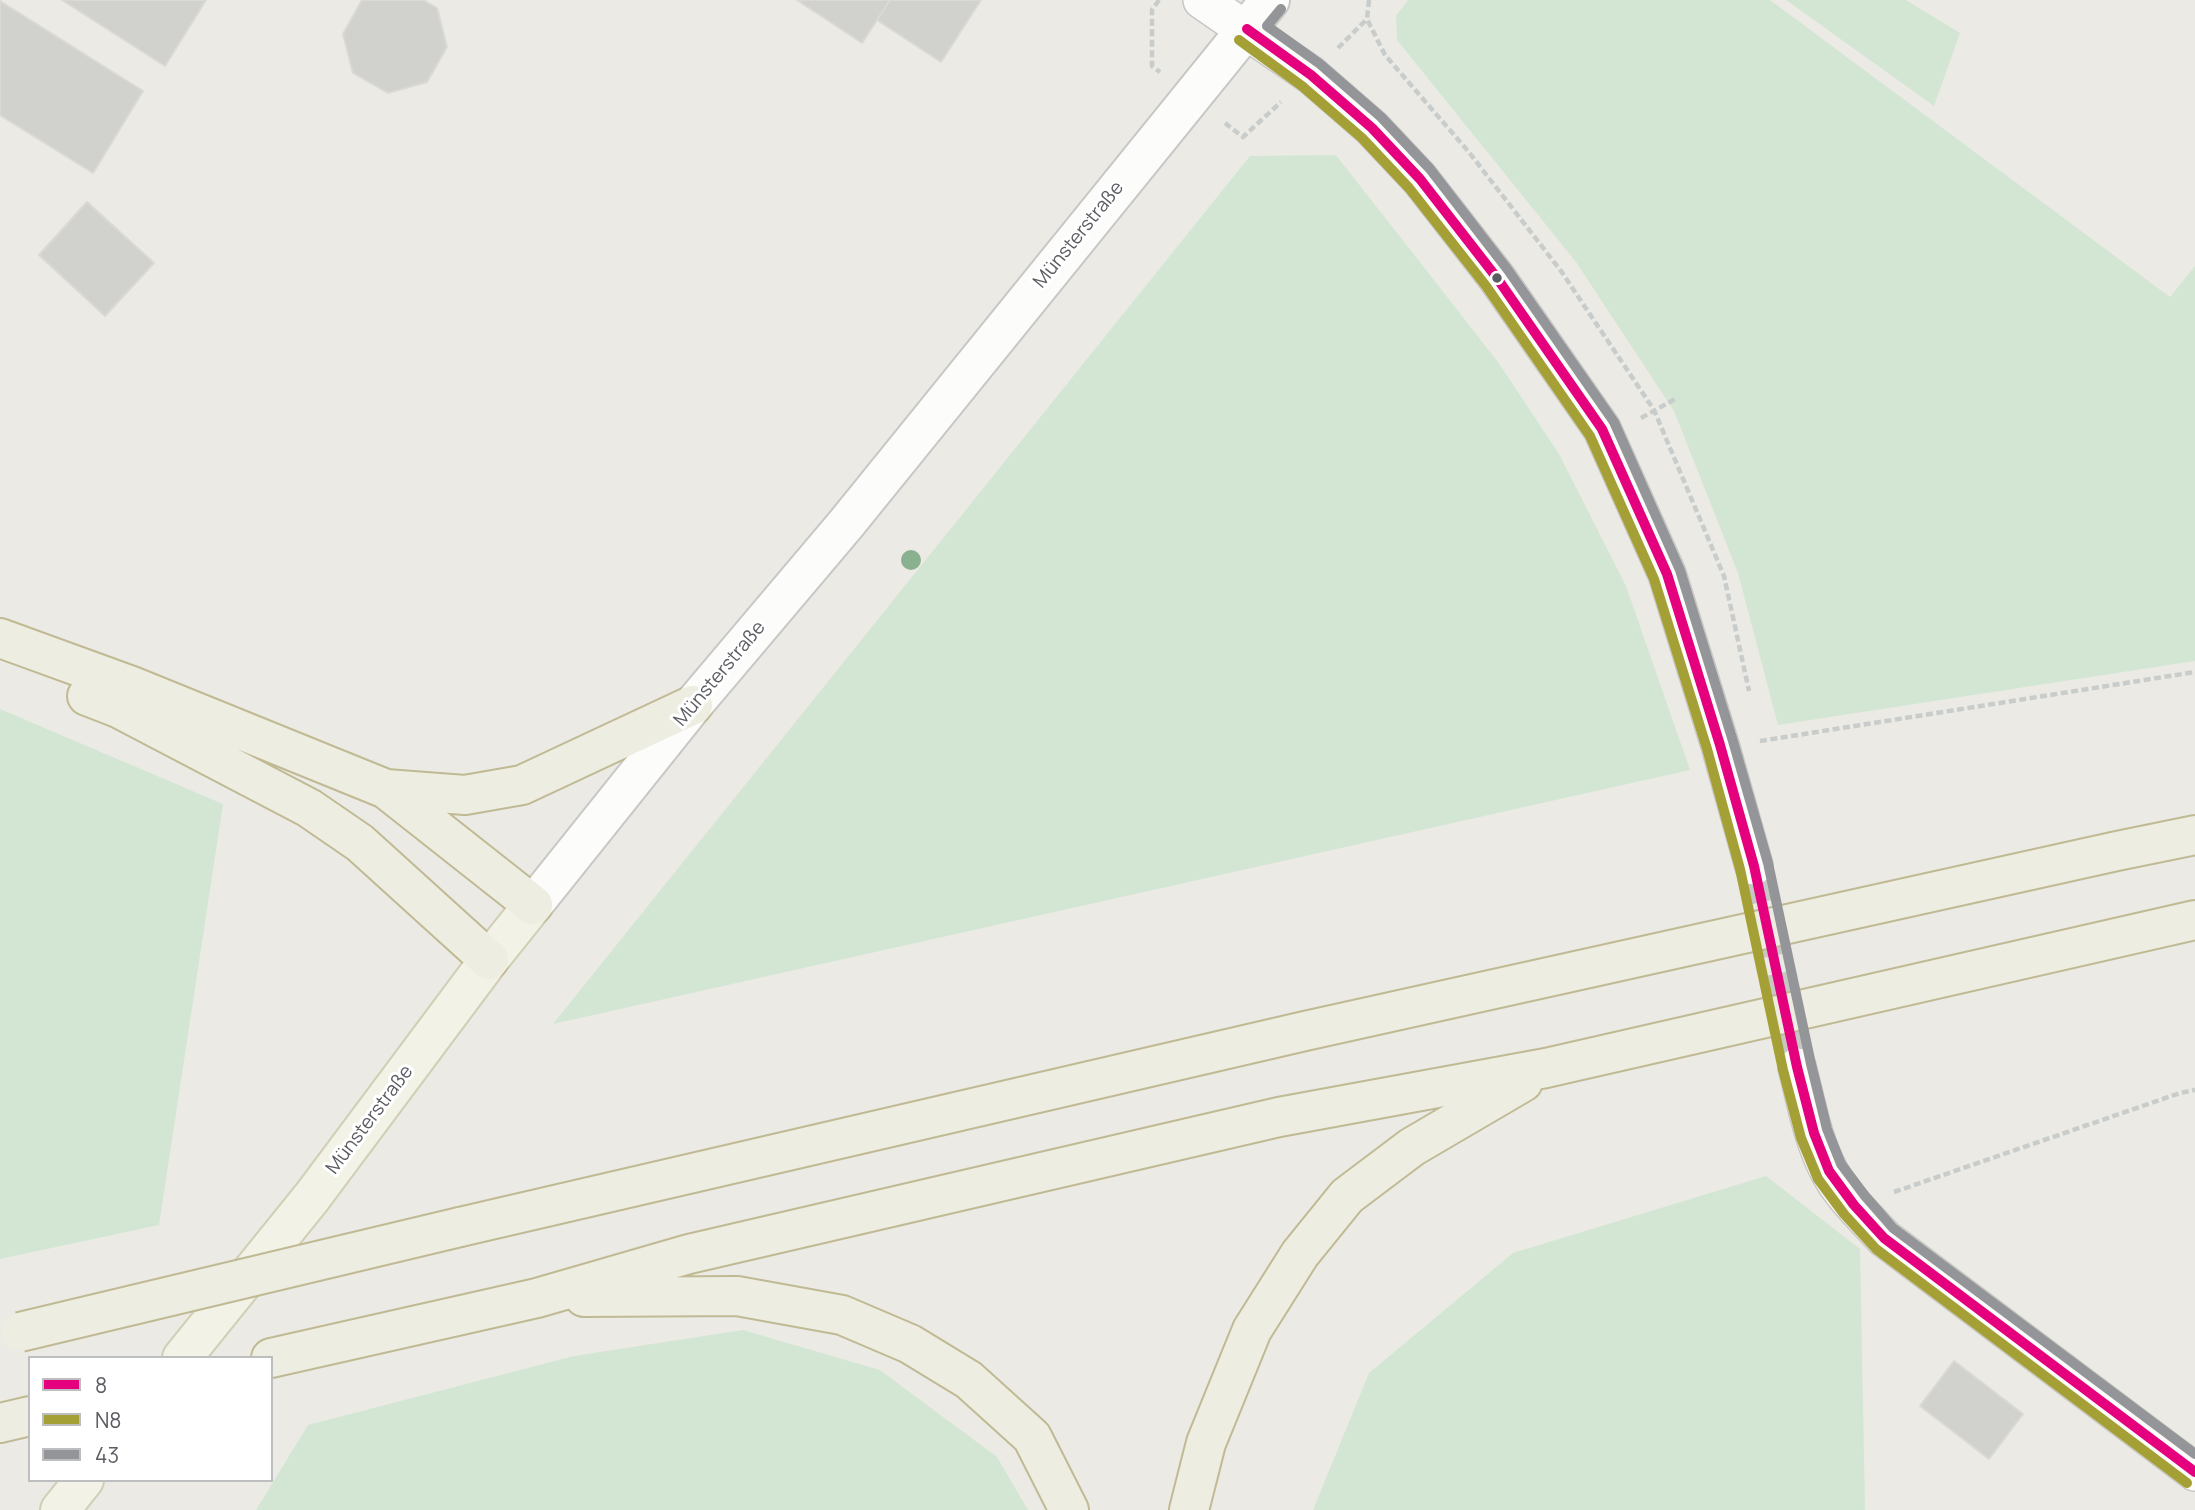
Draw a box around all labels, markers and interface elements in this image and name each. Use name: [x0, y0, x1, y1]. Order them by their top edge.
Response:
street label: Münsterstraße: [1029, 177, 1129, 293]
unlabelled marker: [1490, 271, 1504, 285]
street label: Münsterstraße: [669, 617, 771, 731]
street label: Münsterstraße: [322, 1061, 418, 1179]
legend: [28, 1356, 273, 1482]
text: 8: [95, 1371, 107, 1399]
text: N8: [95, 1406, 122, 1434]
text: 43: [95, 1441, 119, 1469]

